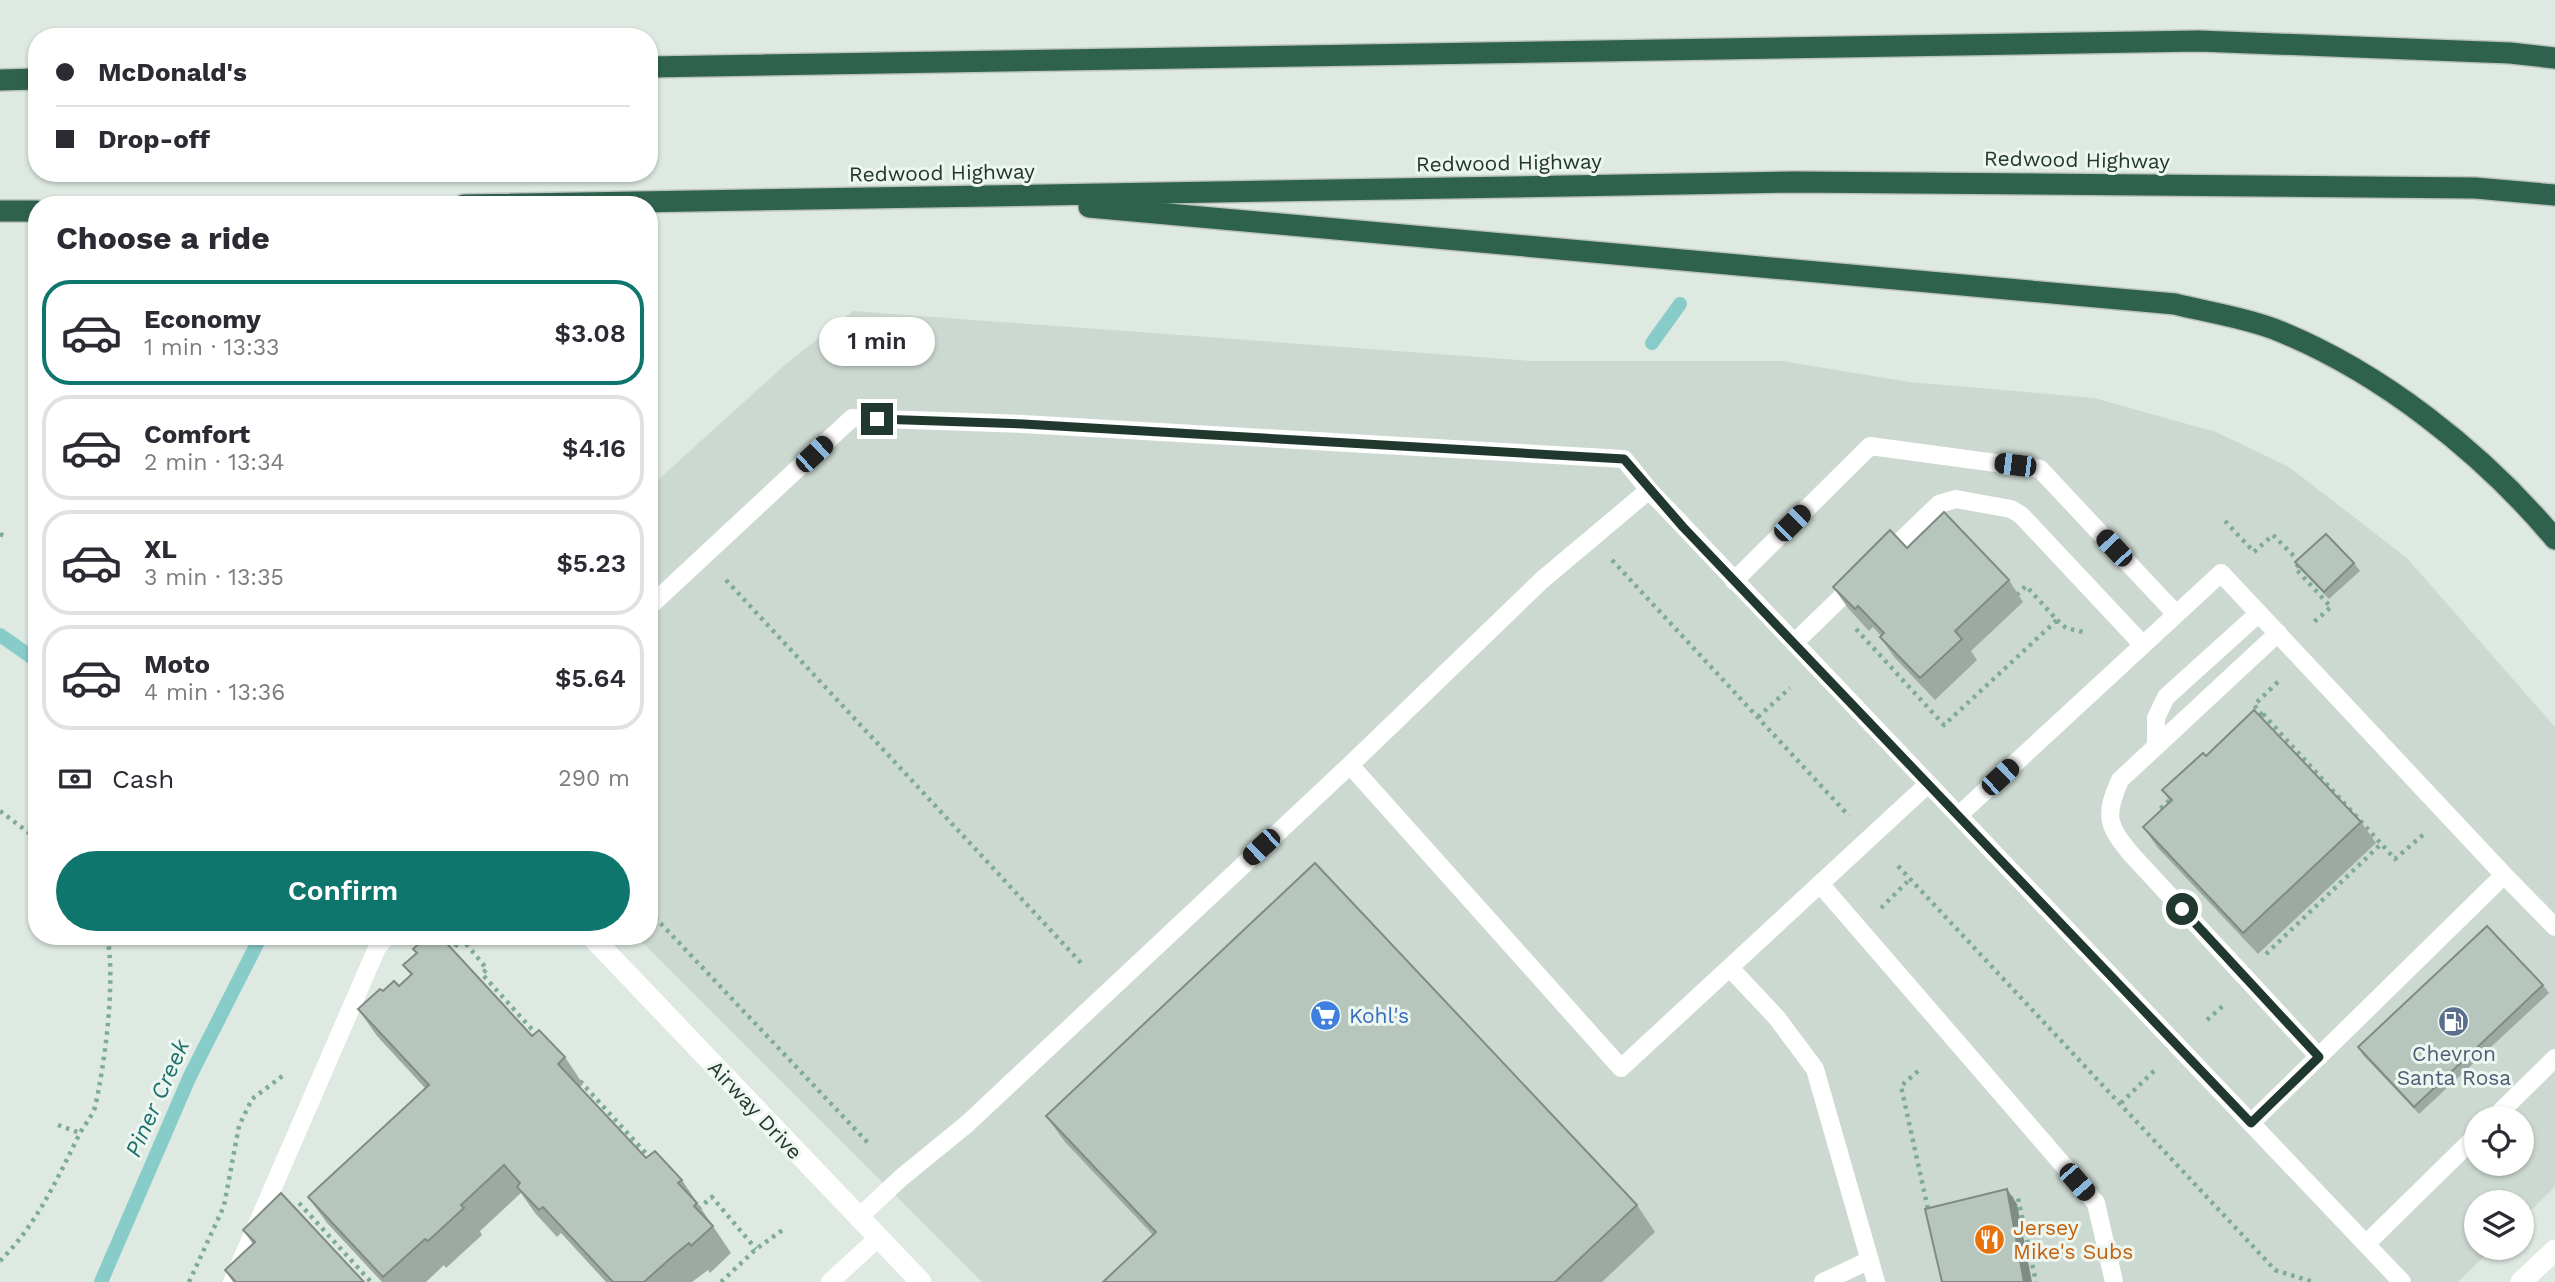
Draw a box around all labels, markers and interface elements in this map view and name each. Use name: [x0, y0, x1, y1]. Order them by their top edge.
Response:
text: McDonald's: [98, 57, 247, 87]
text: Drop-off: [98, 124, 210, 154]
street label: Redwood Highway: [1984, 145, 2170, 174]
street label: Redwood Highway: [1416, 148, 1602, 177]
street label: Redwood Highway: [849, 158, 1035, 187]
text: Choose a ride: [56, 219, 270, 257]
icon: car: [60, 301, 123, 364]
text: Economy: [144, 304, 261, 334]
text: $3.08: [555, 318, 626, 348]
callout: 1 min: [819, 318, 935, 366]
text: 1 min: [847, 328, 907, 355]
text: 1 min · 13:33: [144, 334, 280, 361]
route end: [861, 403, 893, 435]
icon: car: [60, 416, 123, 479]
text: Comfort: [144, 419, 250, 449]
car: [792, 432, 837, 476]
text: $4.16: [562, 433, 626, 463]
text: 2 min · 13:34: [144, 449, 285, 476]
car: [1993, 452, 2038, 478]
car: [1770, 501, 1815, 545]
car: [2092, 525, 2137, 571]
icon: car: [60, 531, 123, 594]
text: XL: [144, 534, 177, 564]
text: $5.23: [556, 548, 626, 578]
text: 3 min · 13:35: [144, 564, 284, 591]
icon: car: [60, 646, 123, 709]
text: Moto: [144, 649, 210, 679]
text: $5.64: [555, 663, 626, 693]
text: 4 min · 13:36: [144, 679, 285, 706]
car: [1978, 755, 2023, 799]
icon: cash: [56, 760, 94, 798]
text: Cash: [112, 764, 174, 794]
text: 290 m: [558, 765, 630, 792]
car: [1239, 825, 1284, 869]
button: Confirm: [56, 851, 630, 931]
route start: [2166, 893, 2198, 925]
supermarket icon: Kohl's: [1309, 999, 1343, 1033]
place label: Kohl's: [1349, 1003, 1409, 1028]
fuel station icon: Chevron Santa Rosa: [2437, 1005, 2471, 1039]
water label: Piner Creek: [120, 1034, 196, 1161]
place label: Chevron Santa Rosa: [2397, 1041, 2511, 1090]
street label: Airway Drive: [703, 1055, 808, 1164]
map controls: [2464, 1106, 2534, 1260]
button: locate: [2464, 1106, 2534, 1176]
car: [2056, 1159, 2099, 1205]
button: layers: [2464, 1190, 2534, 1260]
place label: Jersey Mike's Subs: [2013, 1215, 2133, 1264]
restaurant icon: Jersey Mike's Subs: [1973, 1223, 2007, 1257]

